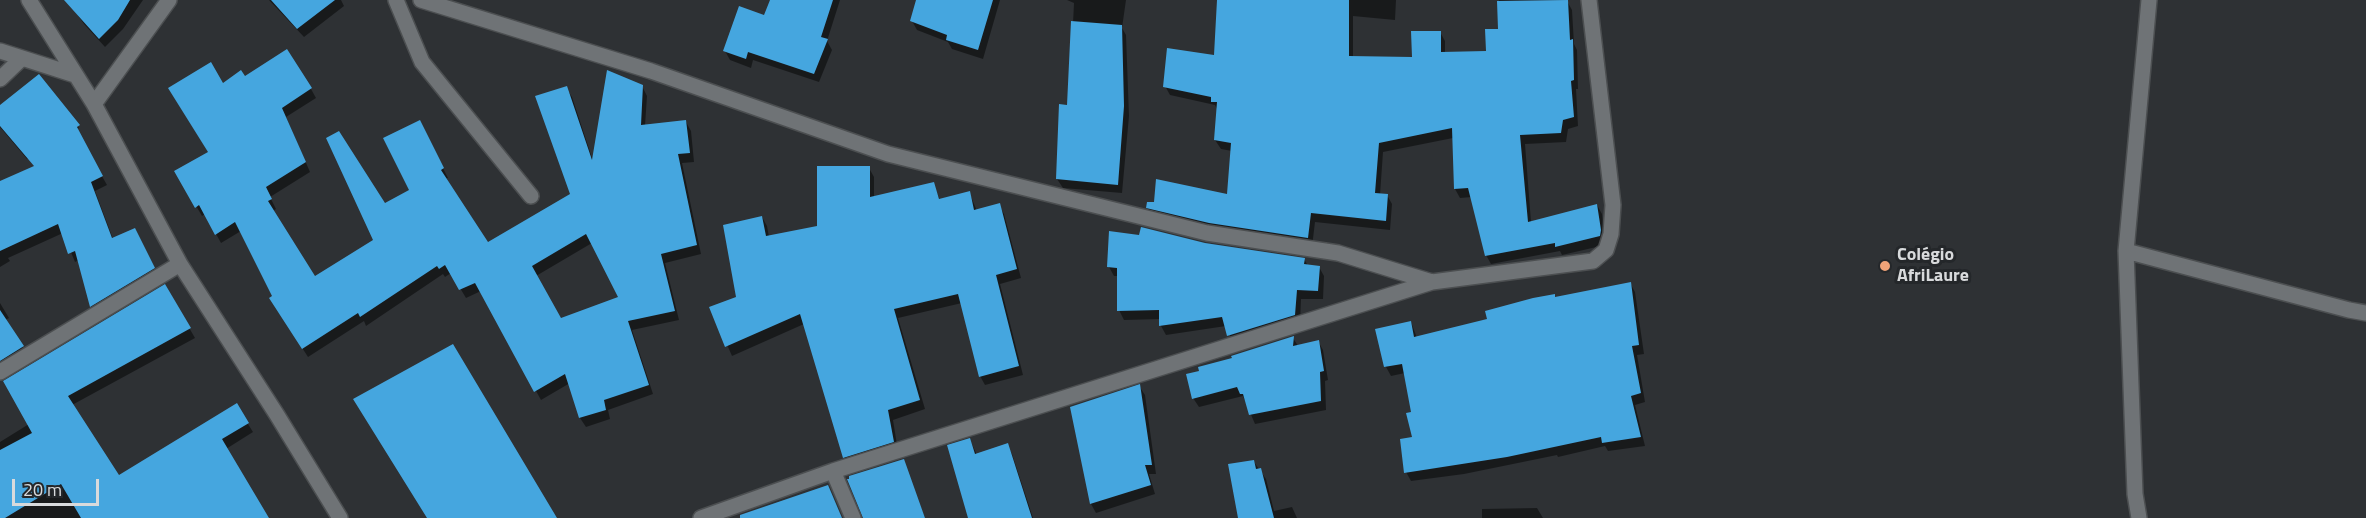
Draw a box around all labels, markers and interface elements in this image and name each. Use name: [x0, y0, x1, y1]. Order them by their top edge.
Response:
place label: Colégio AfriLaure: [1897, 245, 1969, 288]
marker: Colégio AfriLaure: [1878, 259, 1892, 273]
scale bar: [15, 467, 102, 505]
text: 20 m: [23, 476, 62, 503]

